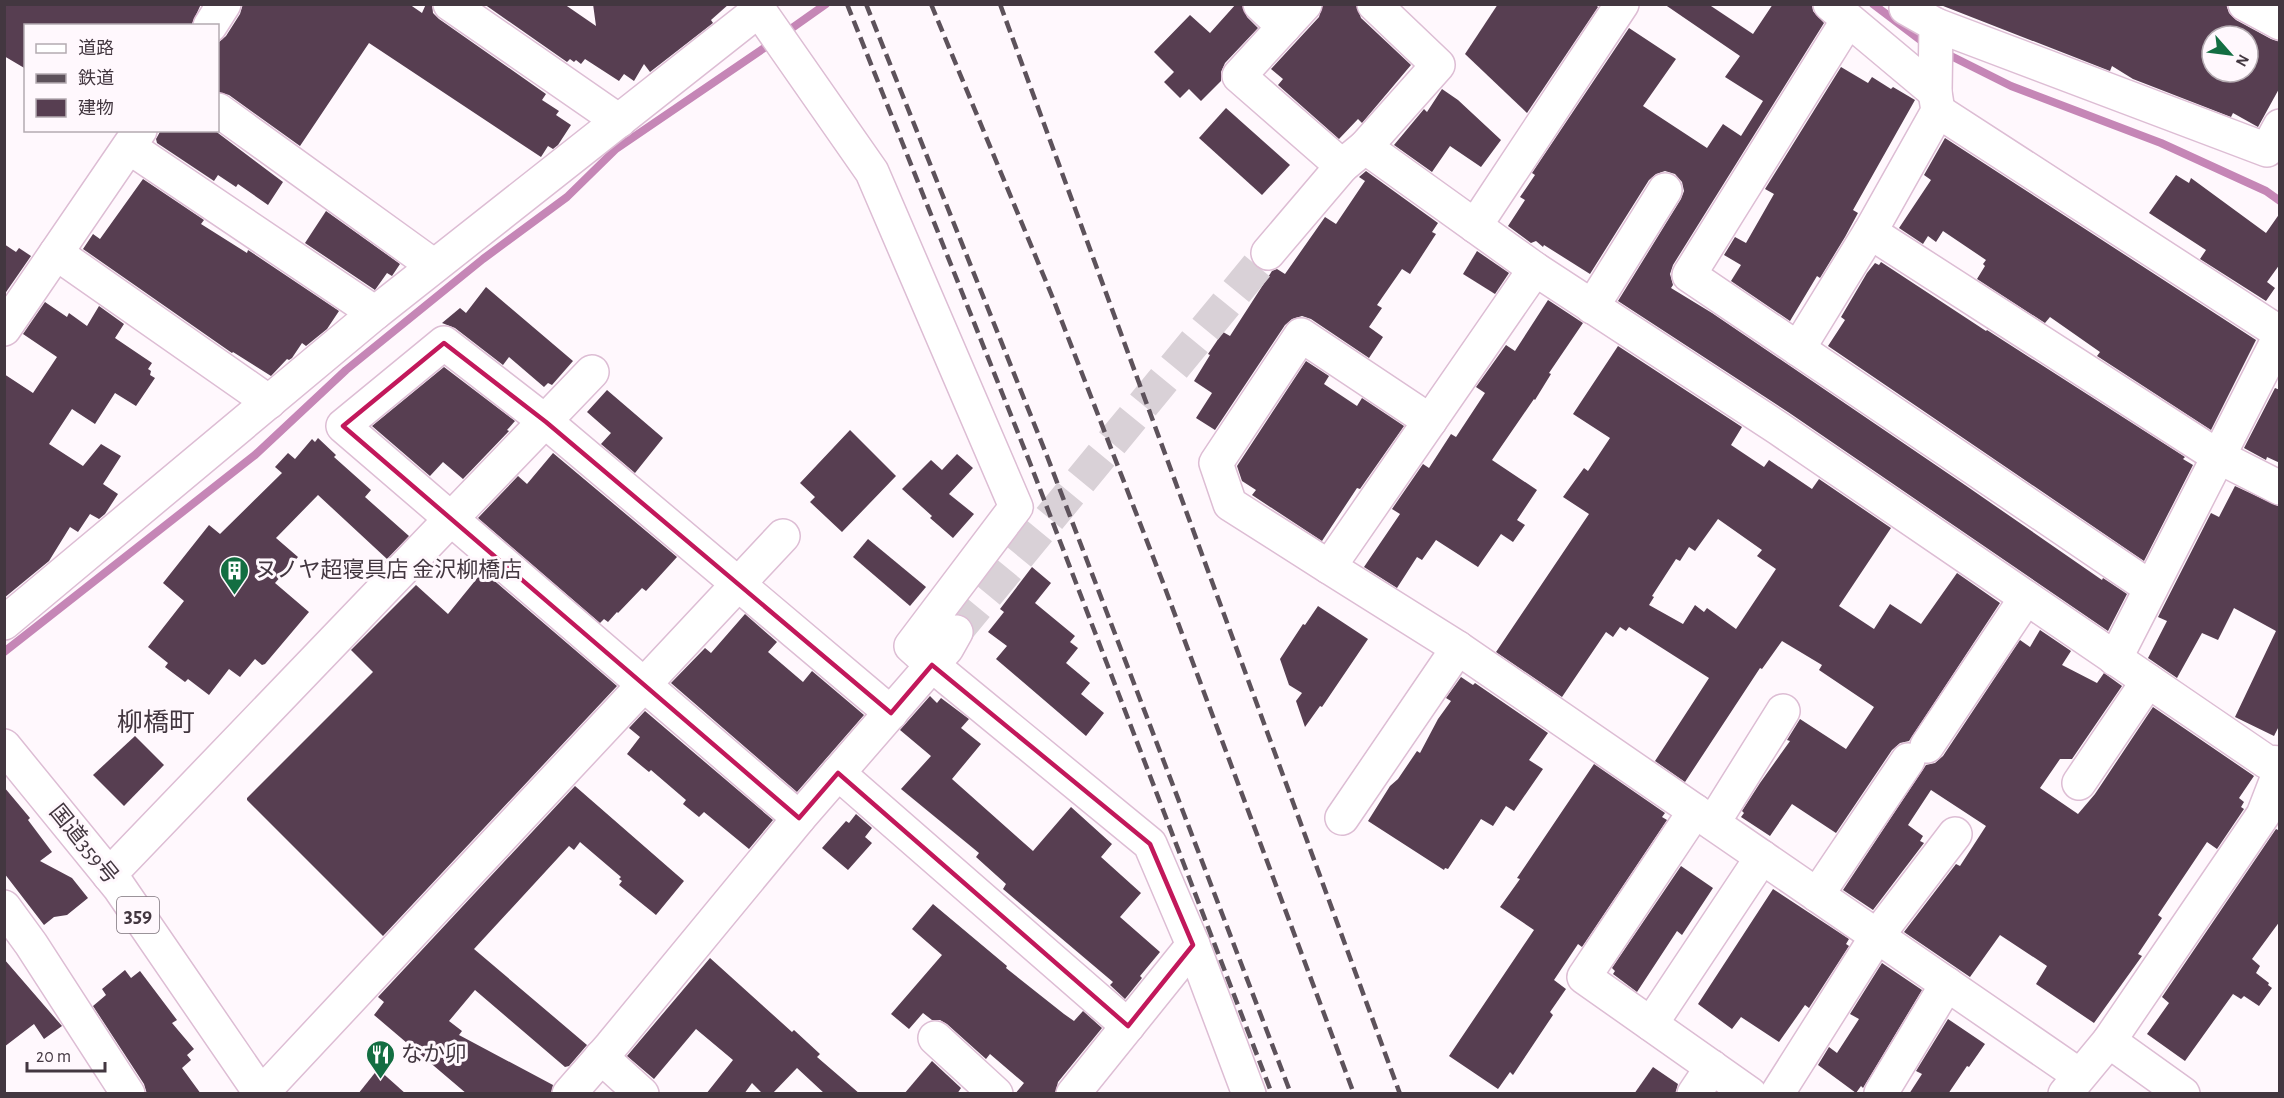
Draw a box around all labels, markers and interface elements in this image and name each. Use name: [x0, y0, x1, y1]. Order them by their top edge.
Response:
legend: [24, 24, 219, 132]
north arrow: [2200, 24, 2260, 84]
text: 道路: [78, 38, 114, 58]
text: N: [2233, 52, 2252, 69]
text: 鉄道: [78, 68, 114, 88]
text: 建物: [78, 98, 114, 118]
building icon: ヌノヤ超寝具店 金沢柳橋店: [218, 554, 250, 596]
place label: ヌノヤ超寝具店 金沢柳橋店: [255, 558, 522, 581]
district label: 柳橋町: [117, 709, 195, 736]
street label: 国道359号: [46, 800, 123, 888]
road number: 359: [117, 897, 159, 933]
scale bar: [27, 1035, 105, 1073]
restaurant icon: なか卯: [364, 1038, 396, 1080]
place label: なか卯: [401, 1042, 467, 1065]
text: 20 m: [36, 1048, 71, 1066]

